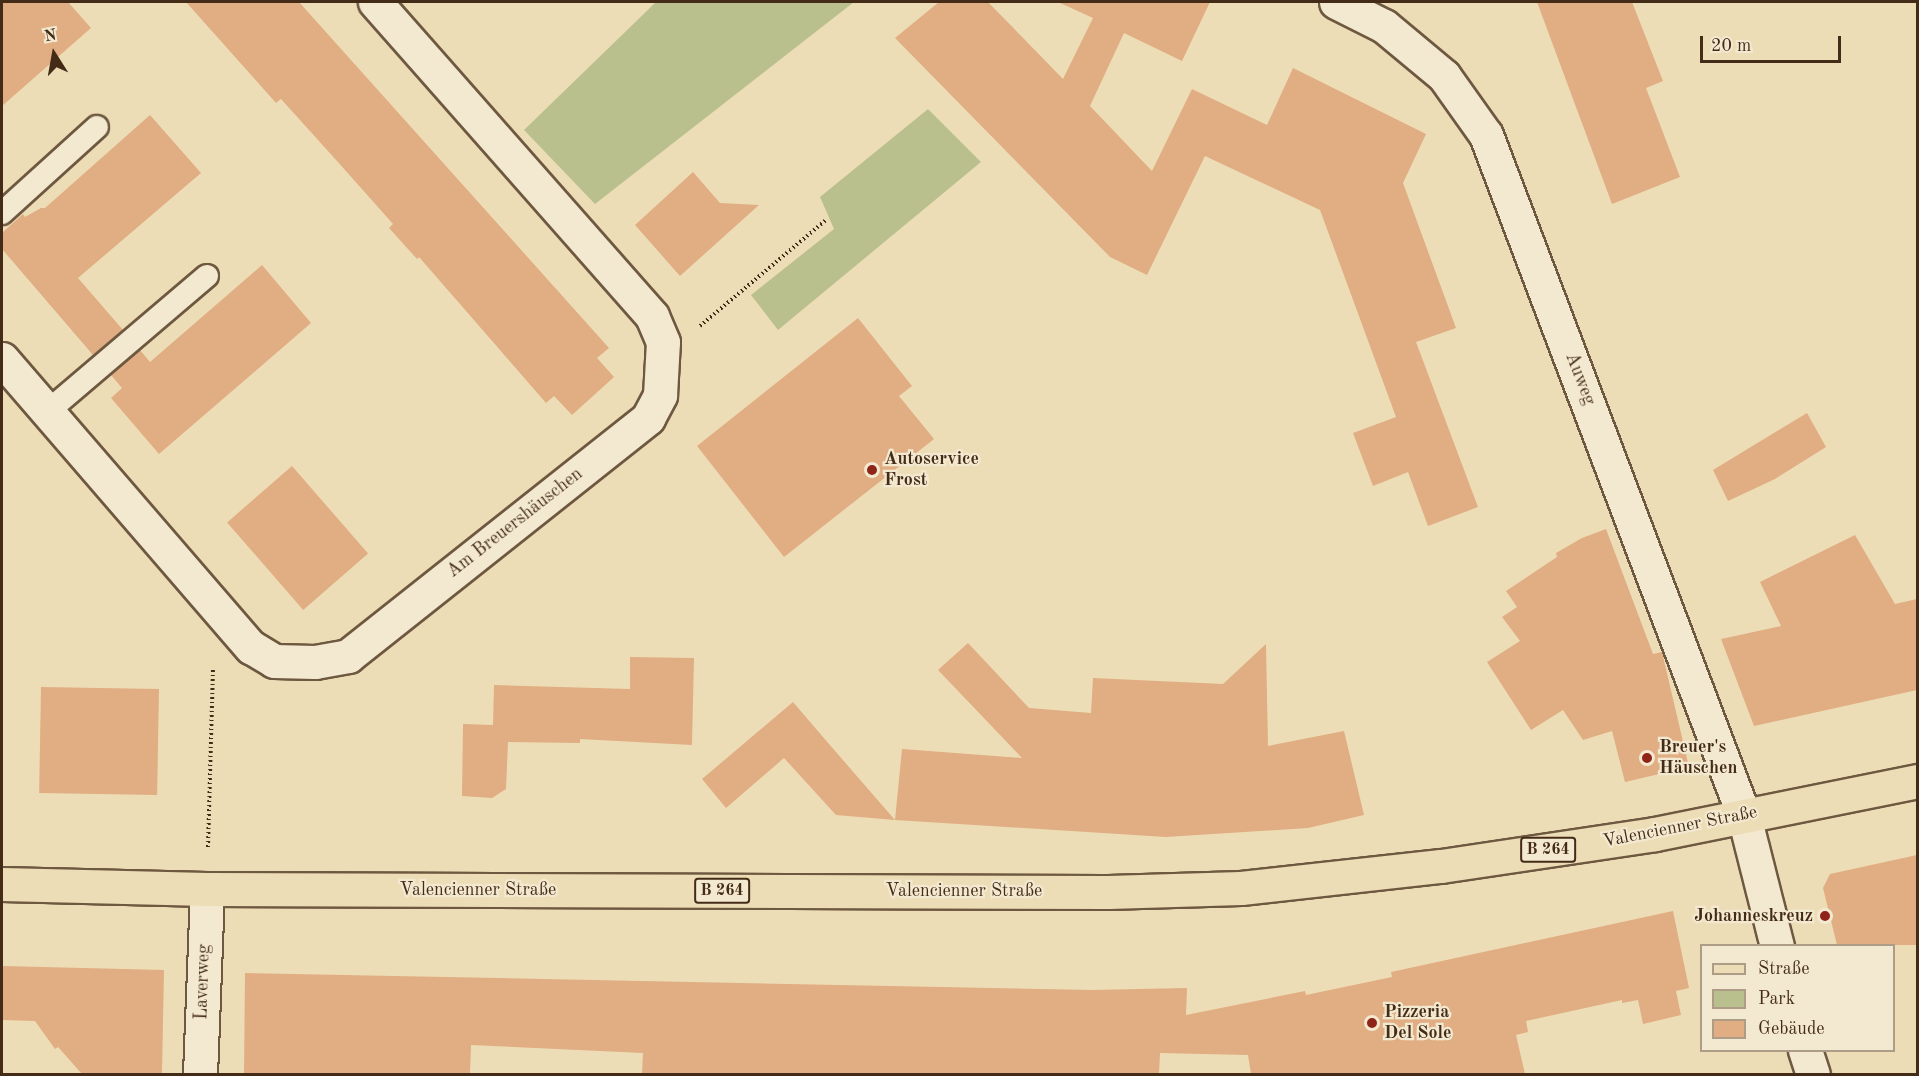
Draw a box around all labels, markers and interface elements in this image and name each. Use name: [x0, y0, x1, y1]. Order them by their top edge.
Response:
north arrow: [24, 24, 84, 84]
scale bar: [1703, 24, 1844, 62]
text: N: [43, 27, 58, 45]
text: 20 m: [1711, 37, 1751, 55]
street label: Auweg: [1560, 350, 1600, 408]
place label: Autoservice Frost: [884, 449, 979, 492]
street label: Am Breuershäuschen: [443, 463, 587, 583]
marker: Autoservice Frost: [865, 463, 879, 477]
place label: Breuer's Häuschen: [1659, 737, 1738, 780]
marker: Breuer's Häuschen: [1640, 751, 1654, 765]
street label: Valencienner Straße: [1601, 801, 1759, 853]
road number: B 264: [1520, 837, 1576, 863]
road number: B 264: [694, 878, 750, 904]
street label: Valencienner Straße: [400, 879, 556, 901]
street label: Valencienner Straße: [886, 880, 1042, 902]
place label: Johanneskreuz: [1694, 905, 1813, 927]
marker: Johanneskreuz: [1818, 909, 1832, 923]
street label: Laverweg: [191, 944, 215, 1020]
legend: [1700, 944, 1895, 1052]
text: Straße: [1758, 960, 1809, 978]
text: Park: [1758, 990, 1795, 1008]
place label: Pizzeria Del Sole: [1384, 1002, 1451, 1044]
marker: Pizzeria Del Sole: [1365, 1016, 1379, 1030]
text: Gebäude: [1758, 1020, 1825, 1038]

